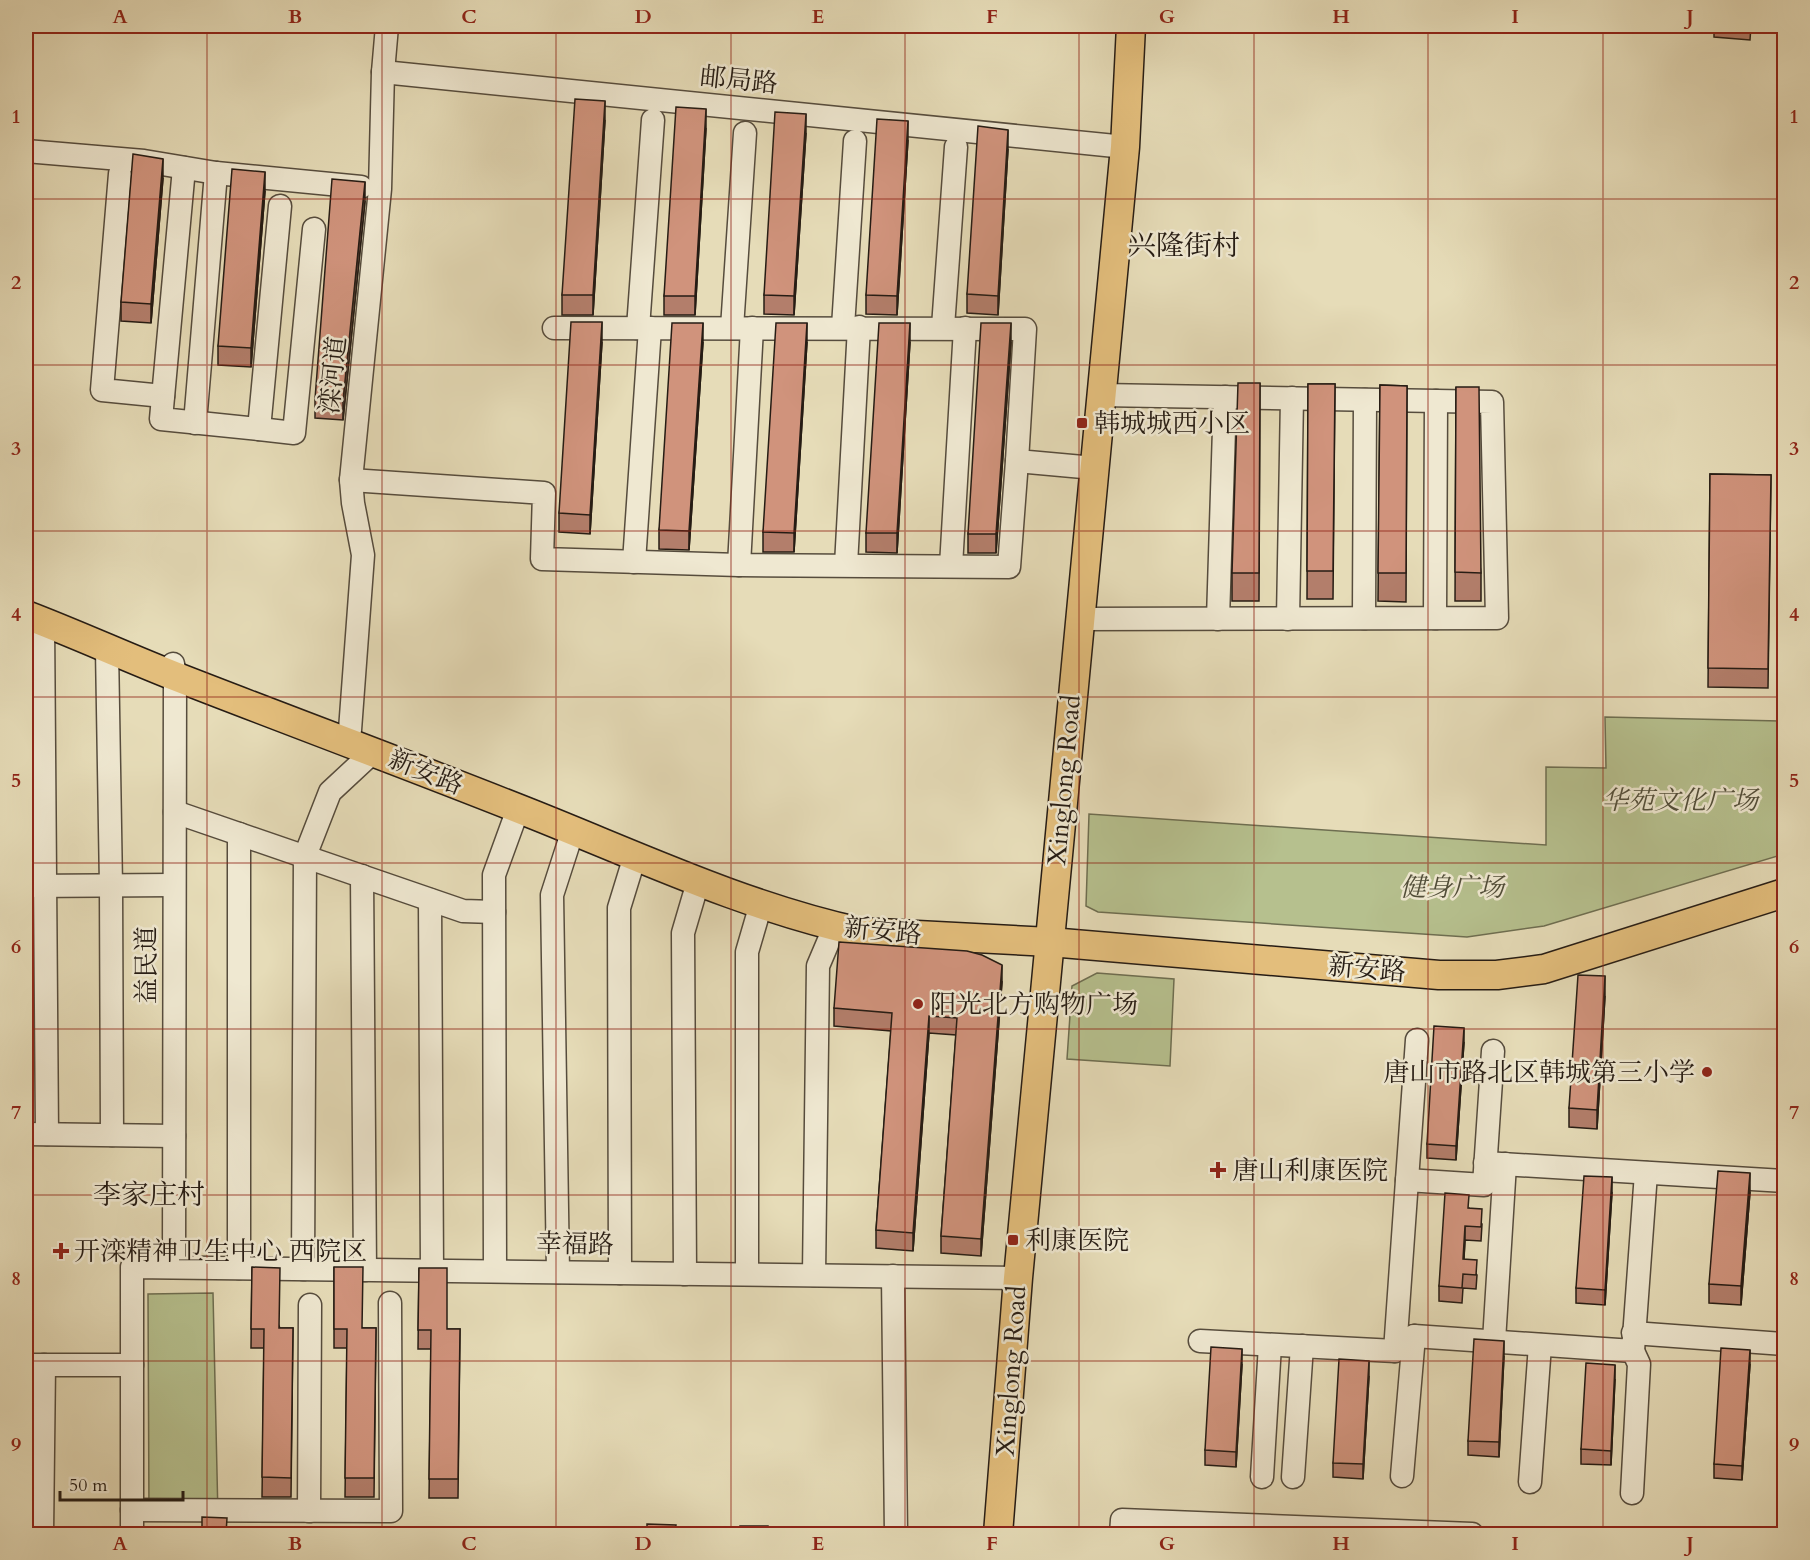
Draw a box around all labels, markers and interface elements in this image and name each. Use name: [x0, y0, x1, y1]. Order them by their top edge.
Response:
text: A: [112, 3, 128, 30]
text: B: [288, 3, 302, 30]
text: C: [461, 3, 477, 30]
text: D: [634, 3, 652, 30]
text: E: [812, 3, 824, 30]
text: F: [986, 3, 998, 30]
text: G: [1159, 3, 1175, 30]
text: H: [1332, 3, 1350, 30]
text: I: [1511, 3, 1519, 30]
text: J: [1683, 3, 1694, 30]
street label: 邮局路: [698, 59, 780, 101]
text: 1: [11, 103, 21, 130]
text: 1: [1789, 103, 1799, 130]
district label: 兴隆街村: [1128, 227, 1240, 265]
text: 2: [11, 269, 21, 296]
text: 2: [1789, 269, 1799, 296]
street label: 滦河道: [312, 334, 354, 416]
place label: 韩城城西小区: [1094, 406, 1250, 441]
marker: 韩城城西小区: [1075, 416, 1089, 430]
text: 3: [11, 435, 21, 462]
text: 3: [1789, 435, 1799, 462]
text: 4: [11, 601, 21, 628]
text: 4: [1789, 601, 1799, 628]
street label: Xinglong Road: [1039, 693, 1089, 867]
street label: 新安路: [383, 741, 469, 803]
text: 5: [11, 767, 21, 794]
text: 5: [1789, 767, 1799, 794]
park label: 华苑文化广场: [1602, 783, 1760, 818]
park label: 健身广场: [1400, 870, 1506, 905]
street label: 新安路: [842, 910, 924, 952]
street label: 益民道: [129, 926, 164, 1004]
text: 6: [11, 933, 21, 960]
text: 6: [1789, 933, 1799, 960]
street label: 新安路: [1327, 948, 1407, 990]
place label: 阳光北方购物广场: [930, 987, 1138, 1022]
marker: 阳光北方购物广场: [911, 997, 925, 1011]
place label: 唐山市路北区韩城第三小学: [1383, 1055, 1695, 1090]
marker: 唐山市路北区韩城第三小学: [1700, 1065, 1714, 1079]
text: 7: [11, 1099, 21, 1126]
text: 7: [1789, 1099, 1799, 1126]
place label: 唐山利康医院: [1232, 1153, 1388, 1188]
marker: 唐山利康医院: [1209, 1161, 1227, 1179]
district label: 李家庄村: [93, 1176, 205, 1214]
place label: 利康医院: [1025, 1223, 1129, 1258]
street label: 幸福路: [536, 1226, 614, 1262]
marker: 利康医院: [1006, 1233, 1020, 1247]
place label: 开滦精神卫生中心 西院区: [74, 1234, 367, 1269]
marker: 开滦精神卫生中心 西院区: [52, 1242, 70, 1260]
text: 8: [11, 1265, 21, 1292]
text: 8: [1789, 1265, 1799, 1292]
street label: Xinglong Road: [988, 1284, 1034, 1458]
text: 9: [11, 1431, 21, 1458]
text: 9: [1789, 1431, 1799, 1458]
scale bar: [60, 1464, 183, 1502]
text: 50 m: [69, 1473, 108, 1498]
text: A: [112, 1530, 128, 1557]
text: B: [288, 1530, 302, 1557]
text: C: [461, 1530, 477, 1557]
text: D: [634, 1530, 652, 1557]
text: E: [812, 1530, 824, 1557]
text: F: [986, 1530, 998, 1557]
text: G: [1159, 1530, 1175, 1557]
text: H: [1332, 1530, 1350, 1557]
text: I: [1511, 1530, 1519, 1557]
text: J: [1683, 1530, 1694, 1557]

